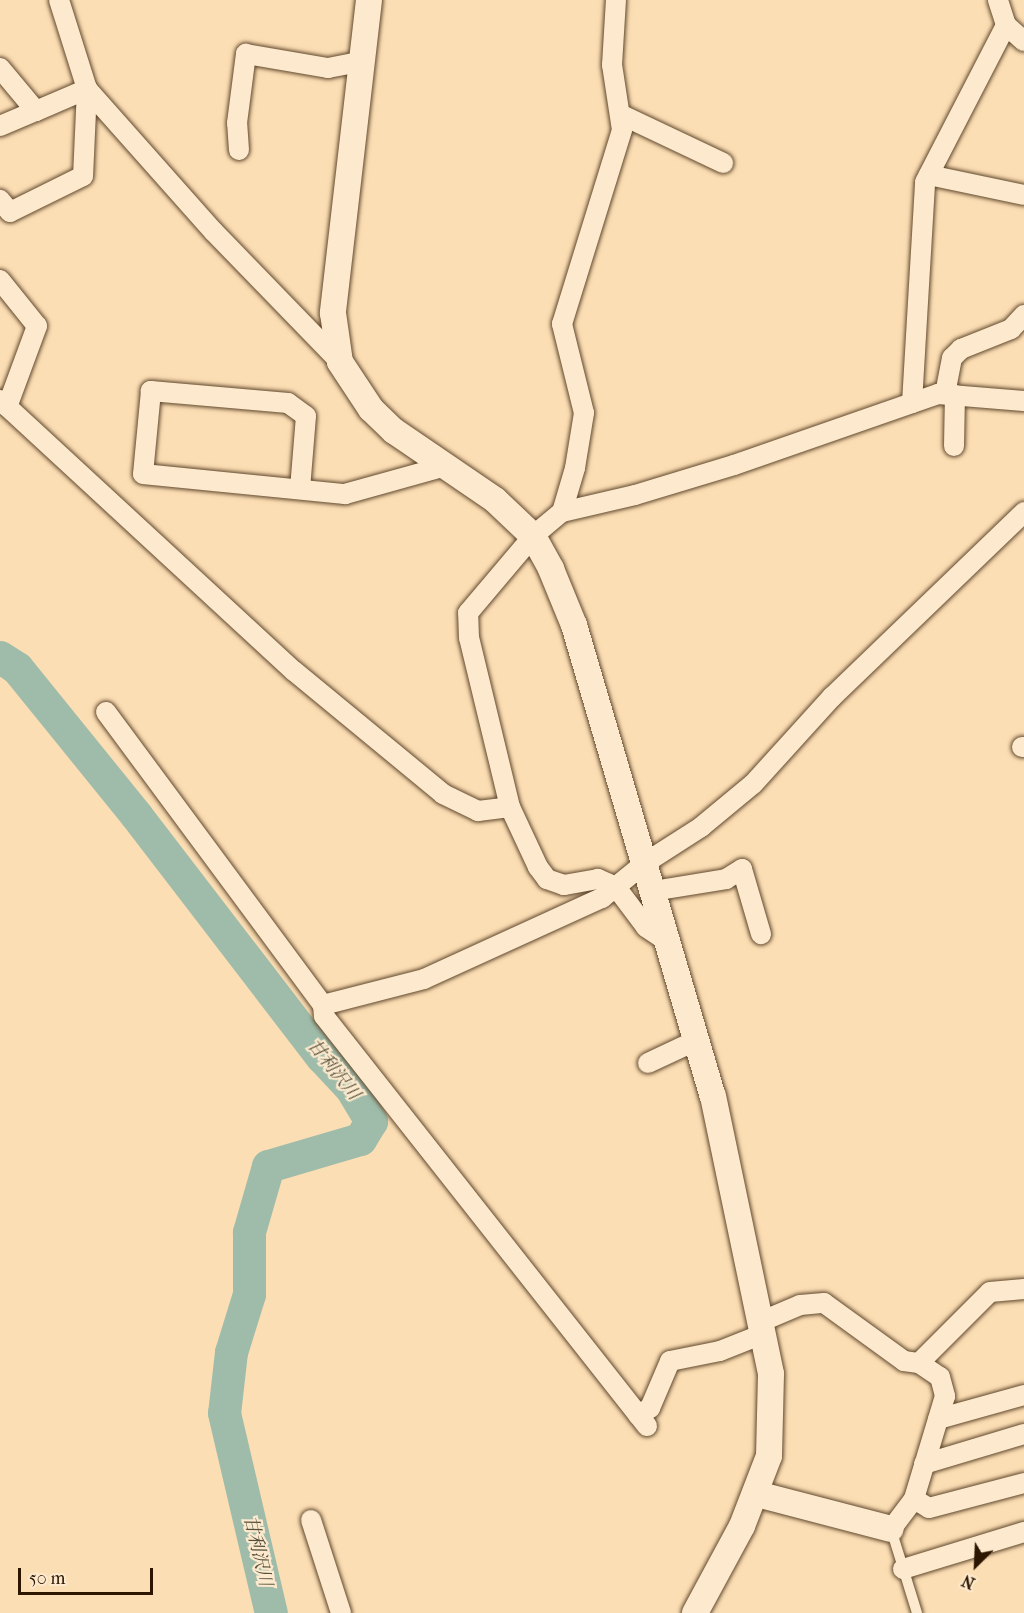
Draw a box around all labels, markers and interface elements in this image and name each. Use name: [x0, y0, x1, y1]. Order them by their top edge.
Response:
water label: 甘利沢川: [302, 1035, 364, 1105]
water label: 甘利沢川: [238, 1513, 276, 1589]
north arrow: [946, 1535, 1006, 1595]
scale bar: [21, 1556, 156, 1594]
text: 50 m: [29, 1568, 65, 1589]
text: N: [959, 1571, 978, 1593]

